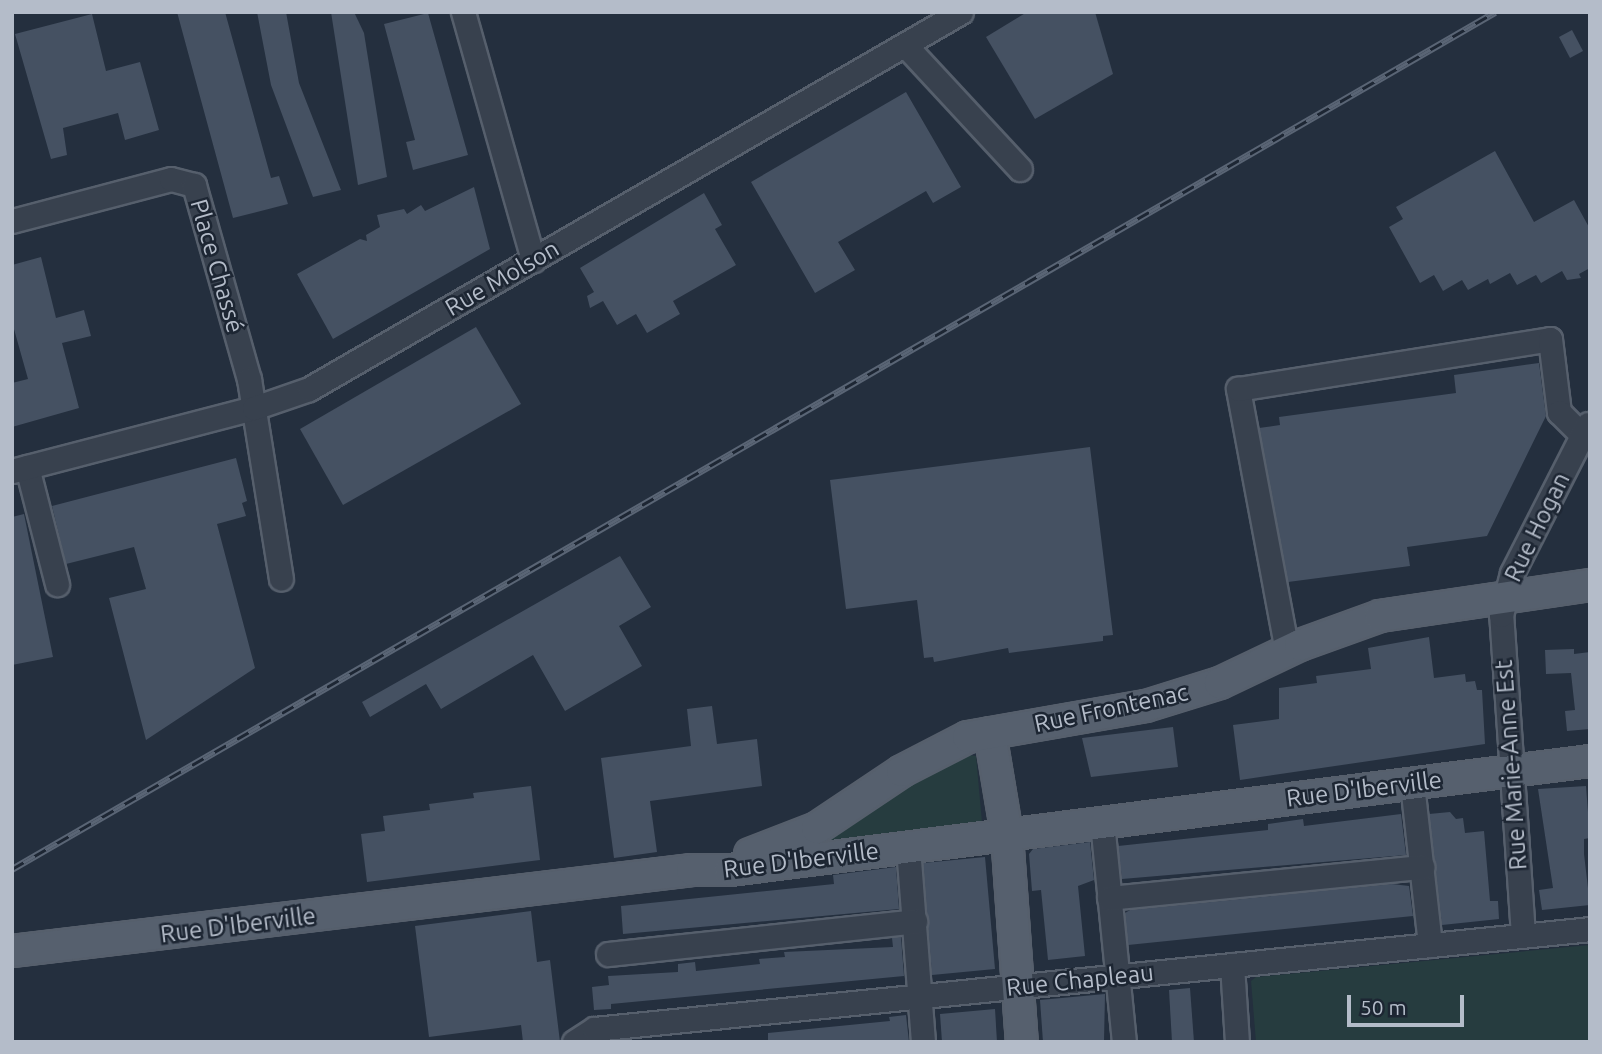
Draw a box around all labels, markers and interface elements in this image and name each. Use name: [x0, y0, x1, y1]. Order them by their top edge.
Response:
street label: Place Chassé: [184, 196, 250, 336]
street label: Rue Molson: [440, 234, 564, 322]
street label: Rue Hogan: [1498, 468, 1576, 586]
street label: Rue Marie-Anne Est: [1489, 659, 1533, 871]
street label: Rue Frontenac: [1032, 678, 1190, 738]
street label: Rue D'Iberville: [1285, 765, 1443, 813]
street label: Rue D'Iberville: [722, 836, 880, 884]
street label: Rue D'Iberville: [159, 901, 317, 949]
street label: Rue Chapleau: [1005, 958, 1155, 1002]
scale bar: [1350, 981, 1467, 1025]
text: 50 m: [1360, 995, 1407, 1019]

